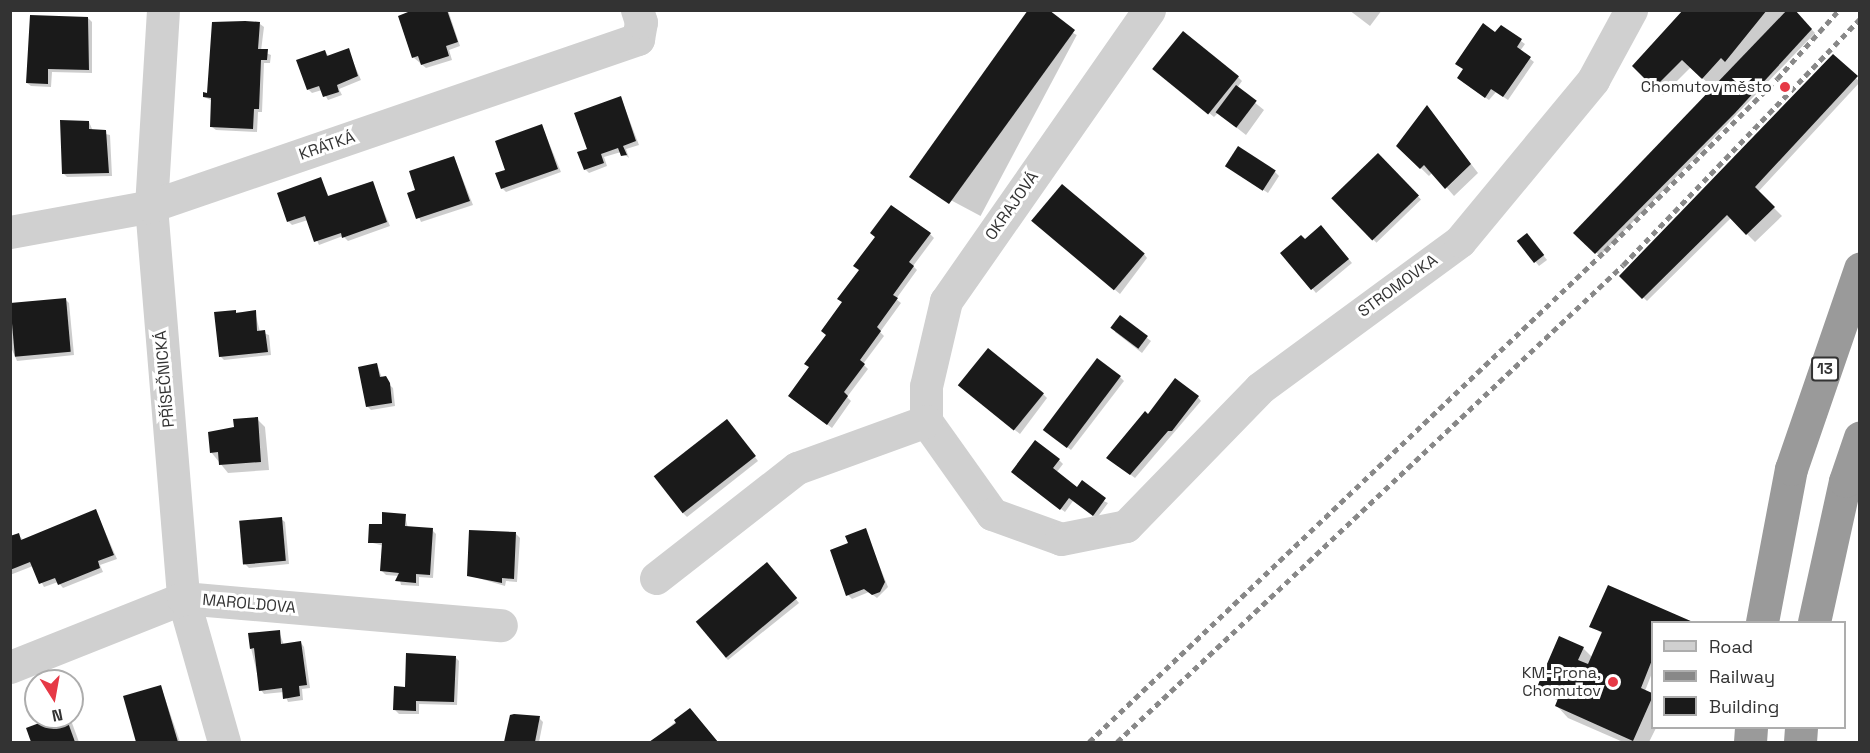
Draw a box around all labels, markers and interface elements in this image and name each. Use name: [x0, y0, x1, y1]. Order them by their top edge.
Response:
place label: Chomutov město: [1641, 77, 1772, 97]
marker: Chomutov město: [1776, 78, 1794, 96]
street label: KRÁTKÁ: [296, 127, 358, 165]
street label: OKRAJOVÁ: [981, 168, 1043, 244]
street label: STROMOVKA: [1355, 251, 1441, 321]
street label: PŘÍSEČNICKÁ: [151, 330, 179, 428]
road number: 13: [1810, 357, 1840, 381]
street label: MAROLDOVA: [202, 590, 296, 618]
legend: [1651, 621, 1846, 729]
text: Road: [1709, 635, 1753, 658]
place label: KM-Prona, Chomutov: [1522, 663, 1601, 701]
text: Railway: [1709, 665, 1775, 688]
north arrow: [24, 669, 84, 729]
marker: KM-Prona, Chomutov: [1606, 675, 1620, 689]
text: Building: [1709, 695, 1779, 718]
text: N: [50, 704, 64, 727]

